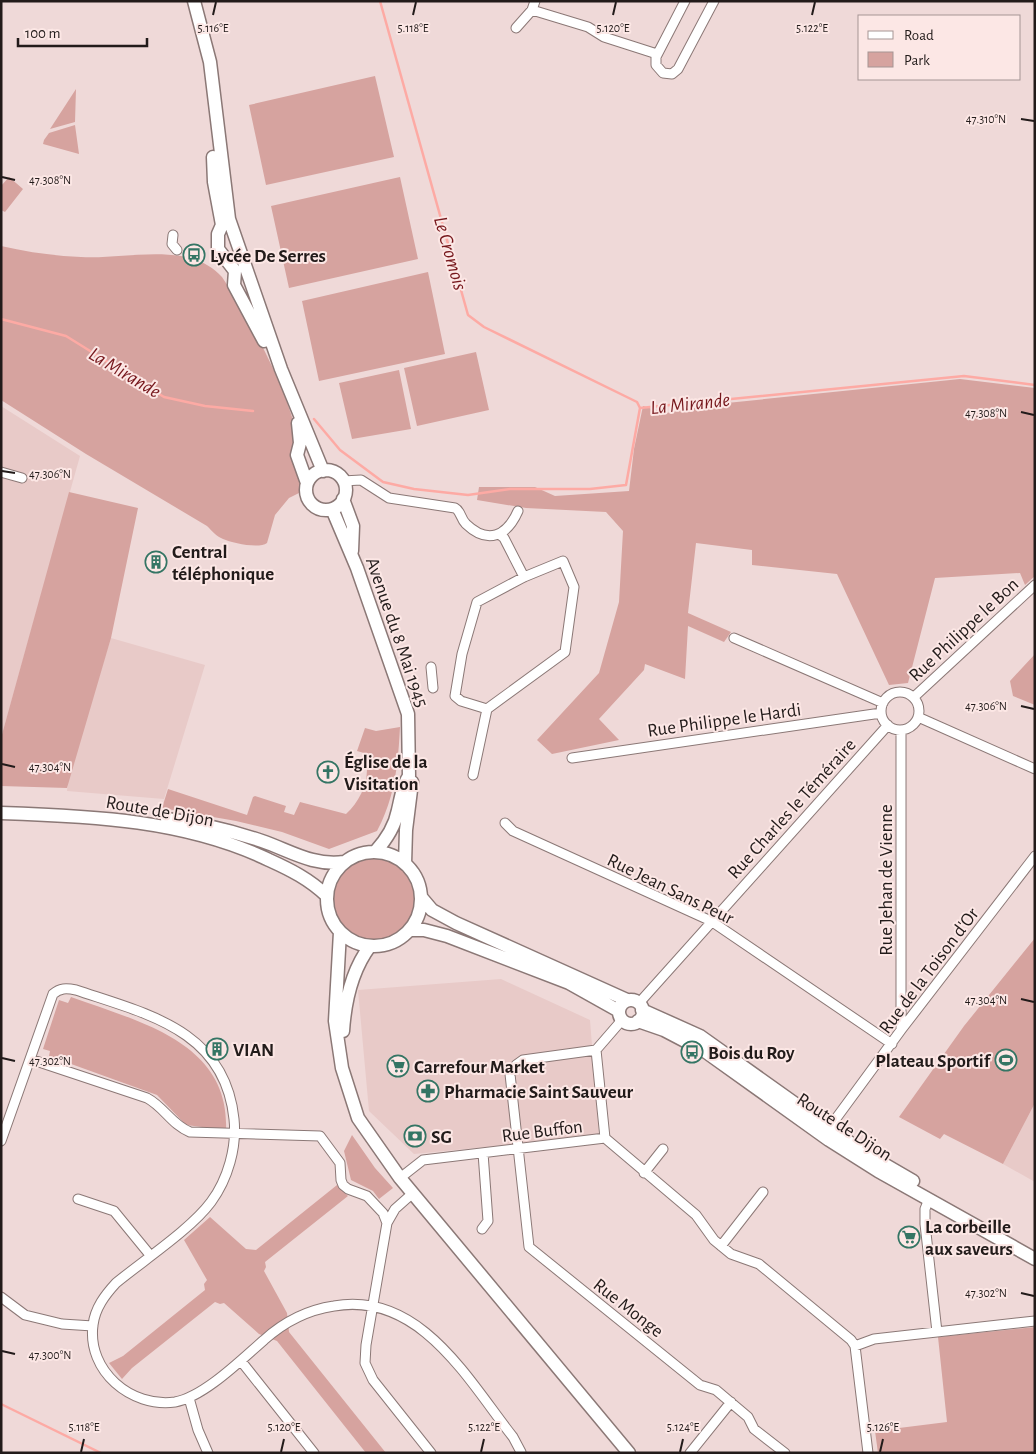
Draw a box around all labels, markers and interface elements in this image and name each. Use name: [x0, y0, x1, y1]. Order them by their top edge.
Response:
scale bar: [18, 15, 146, 47]
legend: [858, 15, 1021, 80]
text: 5.116°E: [198, 22, 229, 34]
text: 5.118°E: [397, 22, 429, 34]
text: 5.120°E: [597, 22, 630, 34]
text: 5.122°E: [796, 22, 828, 34]
text: 100 m: [25, 26, 60, 41]
text: Road: [904, 28, 934, 43]
text: Park: [904, 53, 930, 68]
text: 47.310°N: [966, 113, 1006, 125]
text: 47.308°N: [29, 174, 71, 186]
water label: Le Cromois: [430, 214, 470, 293]
bus stop icon: Lycée De Serres: [182, 243, 206, 267]
place label: Lycée De Serres: [210, 247, 326, 266]
water label: La Mirande: [85, 344, 164, 402]
water label: La Mirande: [649, 390, 731, 418]
text: 47.308°N: [965, 407, 1007, 419]
text: 47.306°N: [29, 468, 71, 480]
place label: Central téléphonique: [172, 543, 274, 584]
building icon: Central téléphonique: [144, 550, 168, 574]
street label: Avenue du 8 Mai 1945: [362, 555, 431, 710]
street label: Rue Philippe le Bon: [906, 575, 1022, 686]
street label: Rue Philippe le Hardi: [646, 700, 802, 741]
text: 47.306°N: [965, 700, 1007, 712]
street label: Rue Charles le Téméraire: [724, 735, 860, 883]
place label: Église de la Visitation: [344, 751, 428, 794]
church icon: Église de la Visitation: [316, 760, 340, 784]
text: 47.304°N: [29, 761, 71, 773]
street label: Route de Dijon: [104, 793, 215, 830]
street label: Rue Jehan de Vienne: [877, 804, 896, 956]
street label: Rue Jean Sans Peur: [604, 851, 737, 928]
street label: Rue de la Toison d'Or: [876, 904, 983, 1037]
text: 47.304°N: [965, 994, 1007, 1006]
building icon: VIAN: [205, 1037, 229, 1061]
bus stop icon: Bois du Roy: [680, 1040, 704, 1064]
place label: VIAN: [233, 1041, 274, 1060]
place label: Bois du Roy: [708, 1044, 795, 1063]
sports icon: Plateau Sportif: [994, 1048, 1018, 1072]
place label: Plateau Sportif: [875, 1052, 992, 1071]
supermarket icon: Carrefour Market: [386, 1054, 410, 1078]
text: 47.302°N: [29, 1055, 71, 1067]
place label: Carrefour Market: [414, 1058, 545, 1077]
pharmacy icon: Pharmacie Saint Sauveur: [416, 1079, 440, 1103]
place label: Pharmacie Saint Sauveur: [444, 1083, 634, 1102]
street label: Route de Dijon: [793, 1090, 895, 1165]
street label: Rue Buffon: [501, 1117, 584, 1146]
bank icon: SG: [403, 1124, 427, 1148]
place label: SG: [431, 1128, 452, 1147]
place label: La corbeille aux saveurs: [925, 1218, 1013, 1259]
supermarket icon: La corbeille aux saveurs: [897, 1225, 921, 1249]
street label: Rue Monge: [589, 1275, 667, 1341]
text: 47.302°N: [965, 1287, 1007, 1299]
text: 47.300°N: [29, 1349, 71, 1361]
text: 5.118°E: [68, 1421, 100, 1433]
text: 5.120°E: [268, 1421, 301, 1433]
text: 5.122°E: [468, 1421, 500, 1433]
text: 5.124°E: [667, 1421, 699, 1433]
text: 5.126°E: [867, 1421, 899, 1433]

